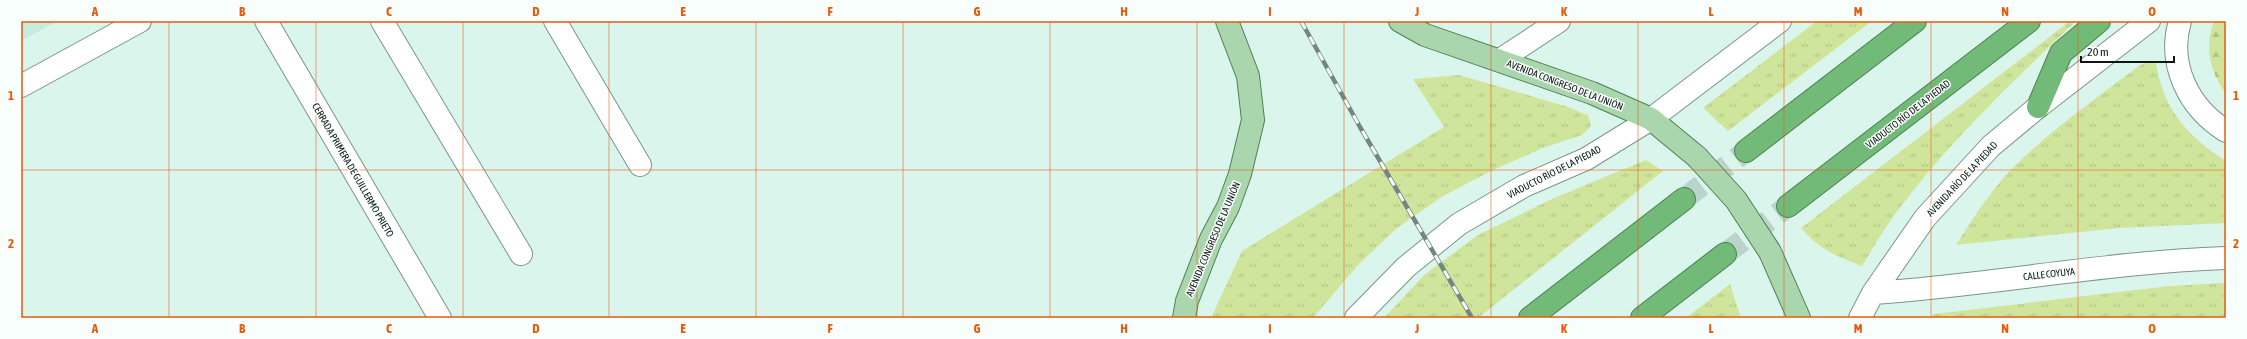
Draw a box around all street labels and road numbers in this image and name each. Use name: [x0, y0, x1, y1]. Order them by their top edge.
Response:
street label: AVENIDA CONGRESO DE LA UNIÓN: [1505, 58, 1625, 112]
street label: VIADUCTO RÍO DE LA PIEDAD: [1864, 78, 1953, 150]
street label: CERRADA PRIMERA DE GUILLERMO PRIETO: [310, 101, 396, 239]
street label: AVENIDA RÍO DE LA PIEDAD: [1925, 139, 2000, 219]
street label: VIADUCTO RÍO DE LA PIEDAD: [1505, 143, 1603, 200]
street label: AVENIDA CONGRESO DE LA UNIÓN: [1184, 180, 1242, 298]
street label: CALLE COYUYA: [2023, 266, 2075, 282]

